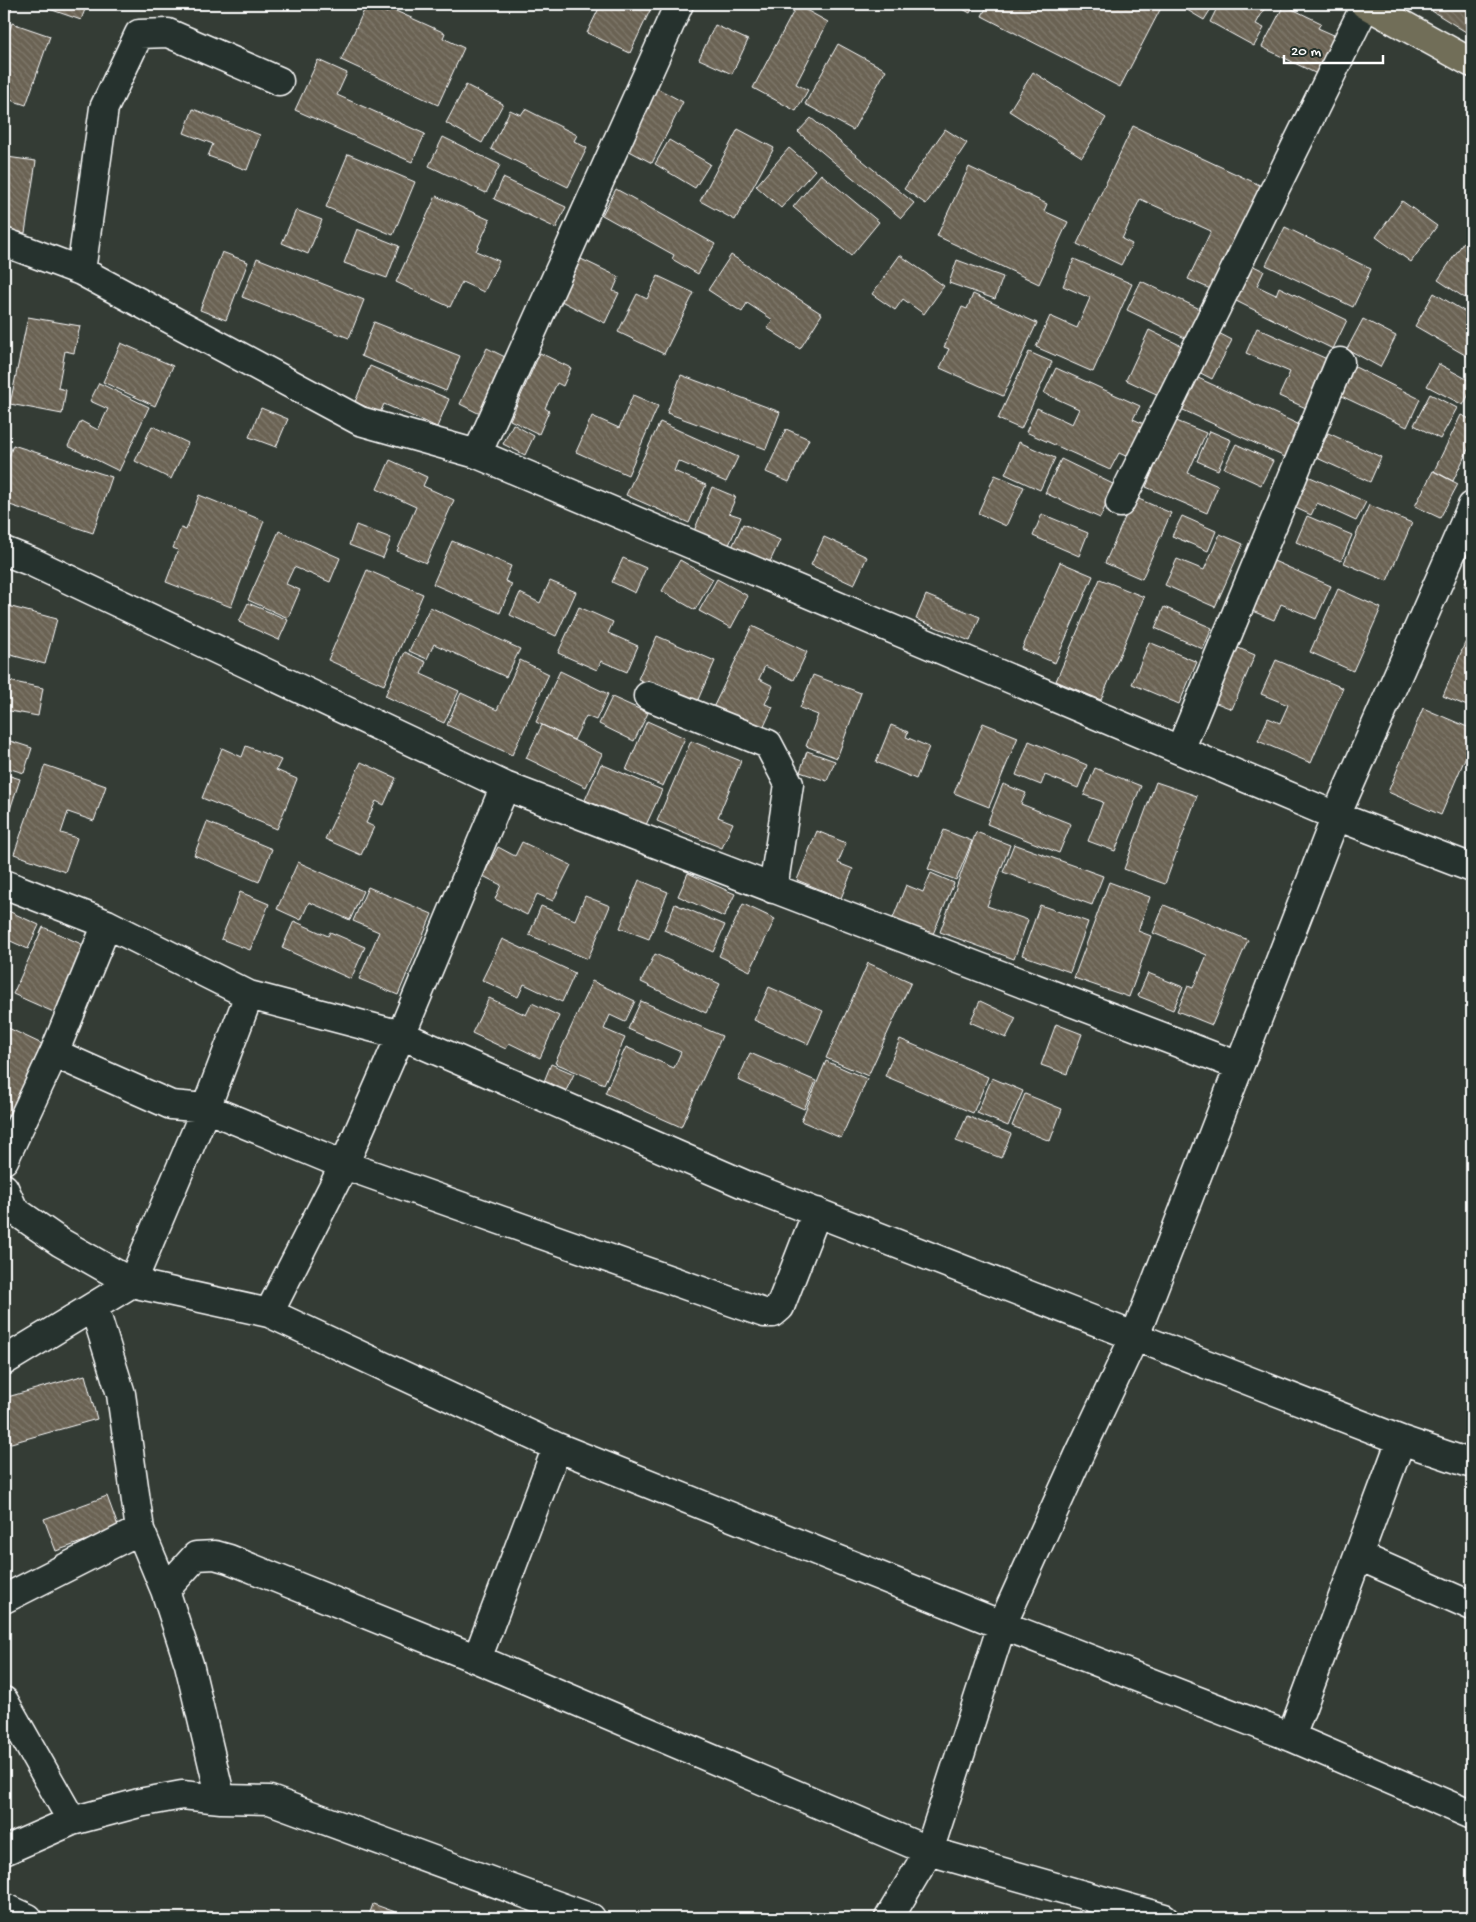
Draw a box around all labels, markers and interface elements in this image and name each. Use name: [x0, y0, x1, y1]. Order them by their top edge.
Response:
scale bar: [1284, 32, 1382, 64]
text: 20 m: [1291, 43, 1321, 61]

